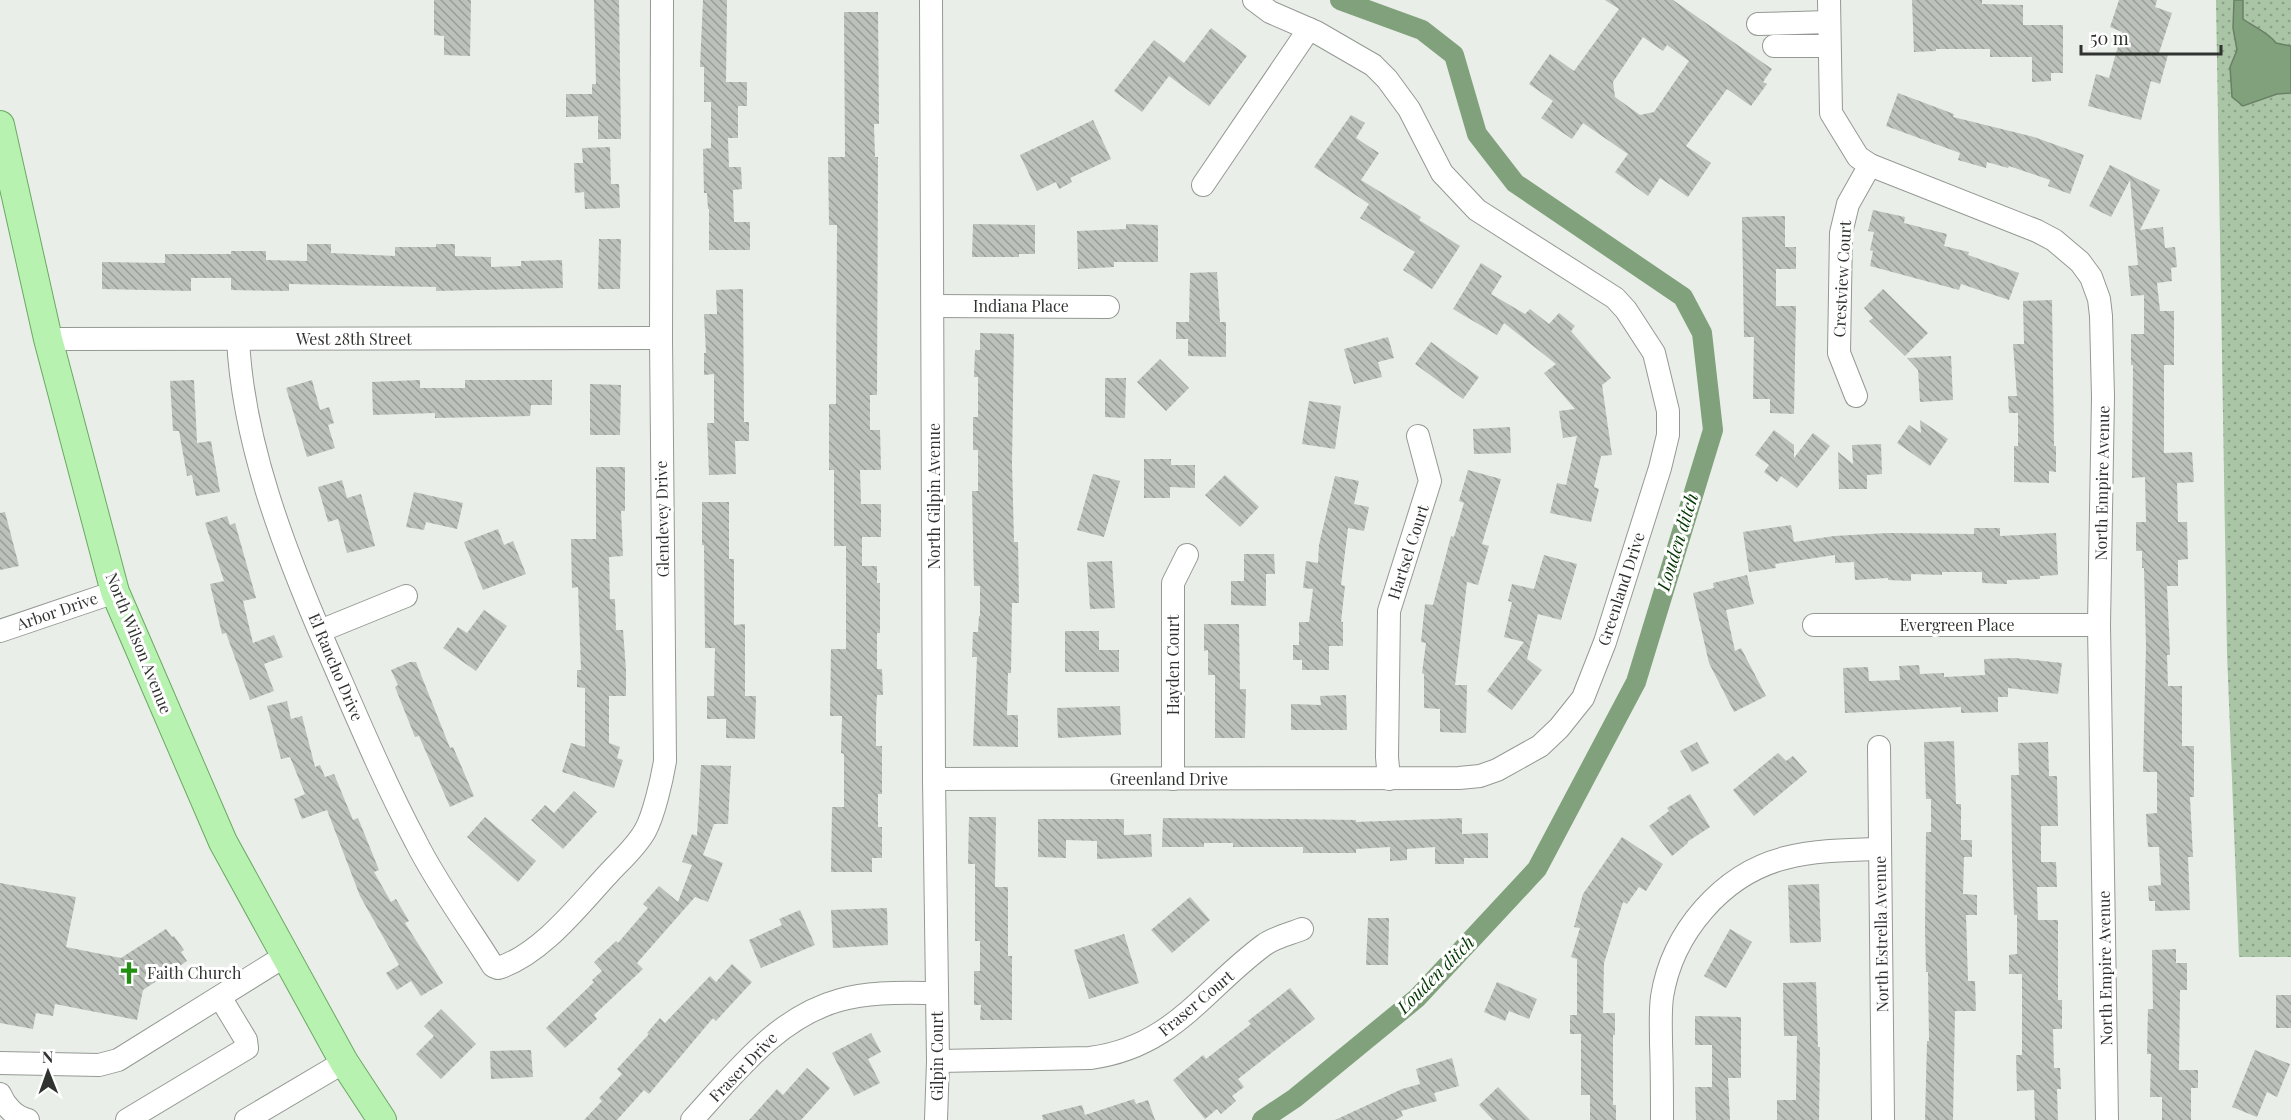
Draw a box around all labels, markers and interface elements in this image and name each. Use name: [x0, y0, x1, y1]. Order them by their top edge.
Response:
scale bar: [2081, 18, 2220, 56]
text: 50 m: [2090, 26, 2129, 50]
street label: Crestview Court: [1828, 220, 1855, 338]
street label: Indiana Place: [973, 295, 1069, 316]
street label: West 28th Street: [295, 328, 412, 349]
street label: North Empire Avenue: [2090, 405, 2113, 561]
street label: North Gilpin Avenue: [923, 423, 944, 569]
street label: Glendevey Drive: [650, 460, 673, 578]
water label: Louden ditch: [1651, 490, 1703, 594]
street label: Hartsel Court: [1382, 501, 1433, 602]
street label: Greenland Drive: [1592, 529, 1649, 648]
street label: North Wilson Avenue: [102, 569, 177, 717]
street label: Arbor Drive: [12, 587, 100, 635]
street label: El Rancho Drive: [304, 610, 369, 724]
street label: Hayden Court: [1162, 614, 1183, 715]
street label: Evergreen Place: [1899, 614, 2015, 635]
street label: Greenland Drive: [1110, 768, 1228, 789]
street label: North Estrella Avenue: [1869, 856, 1892, 1012]
street label: North Empire Avenue: [2093, 890, 2116, 1046]
water label: Louden ditch: [1391, 930, 1479, 1019]
church icon: Faith Church: [116, 960, 142, 986]
place label: Faith Church: [147, 962, 242, 983]
street label: Fraser Court: [1154, 965, 1238, 1040]
street label: Gilpin Court: [926, 1011, 947, 1101]
street label: Fraser Drive: [704, 1027, 781, 1106]
north arrow: [18, 1042, 78, 1102]
text: N: [42, 1046, 54, 1067]

